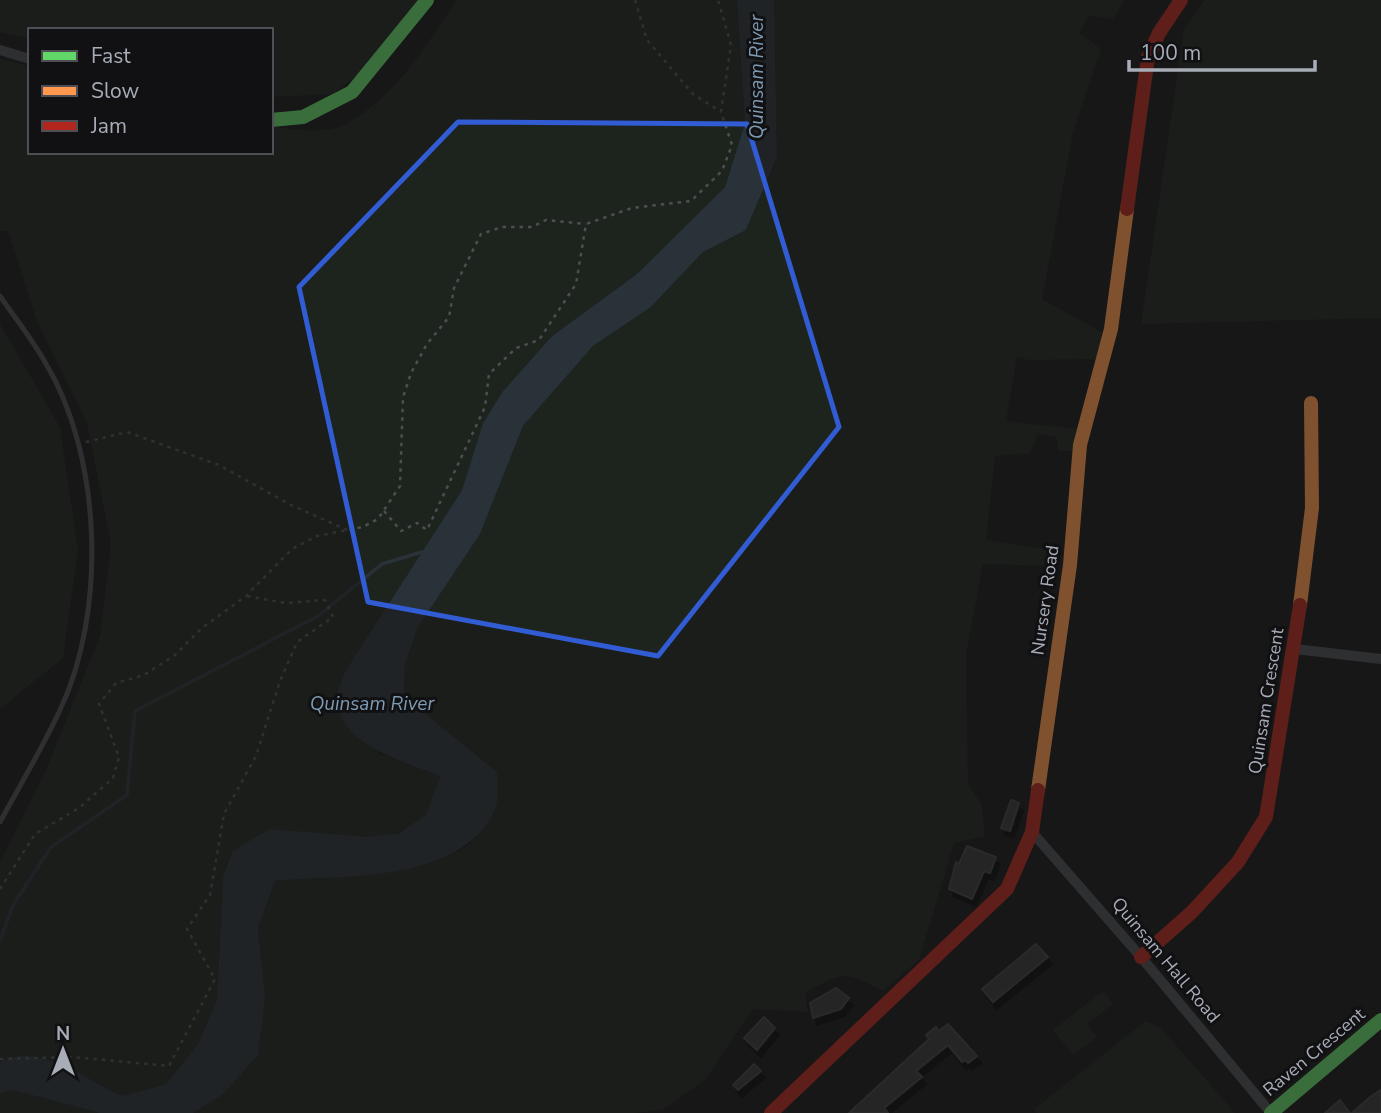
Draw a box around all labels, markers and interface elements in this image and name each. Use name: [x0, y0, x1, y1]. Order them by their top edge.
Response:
water label: Quinsam River: [744, 14, 770, 139]
legend: [28, 28, 273, 154]
scale bar: [1129, 28, 1314, 72]
text: 100 m: [1140, 39, 1201, 67]
text: Fast: [91, 42, 131, 70]
text: Slow: [91, 77, 140, 105]
text: Jam: [90, 112, 127, 140]
street label: Nursery Road: [1025, 543, 1065, 657]
street label: Quinsam Crescent: [1243, 626, 1289, 776]
water label: Quinsam River: [310, 691, 435, 717]
street label: Quinsam Hall Road: [1106, 892, 1226, 1028]
street label: Raven Crescent: [1258, 1002, 1370, 1102]
north arrow: [28, 1015, 98, 1085]
text: N: [56, 1021, 70, 1047]

